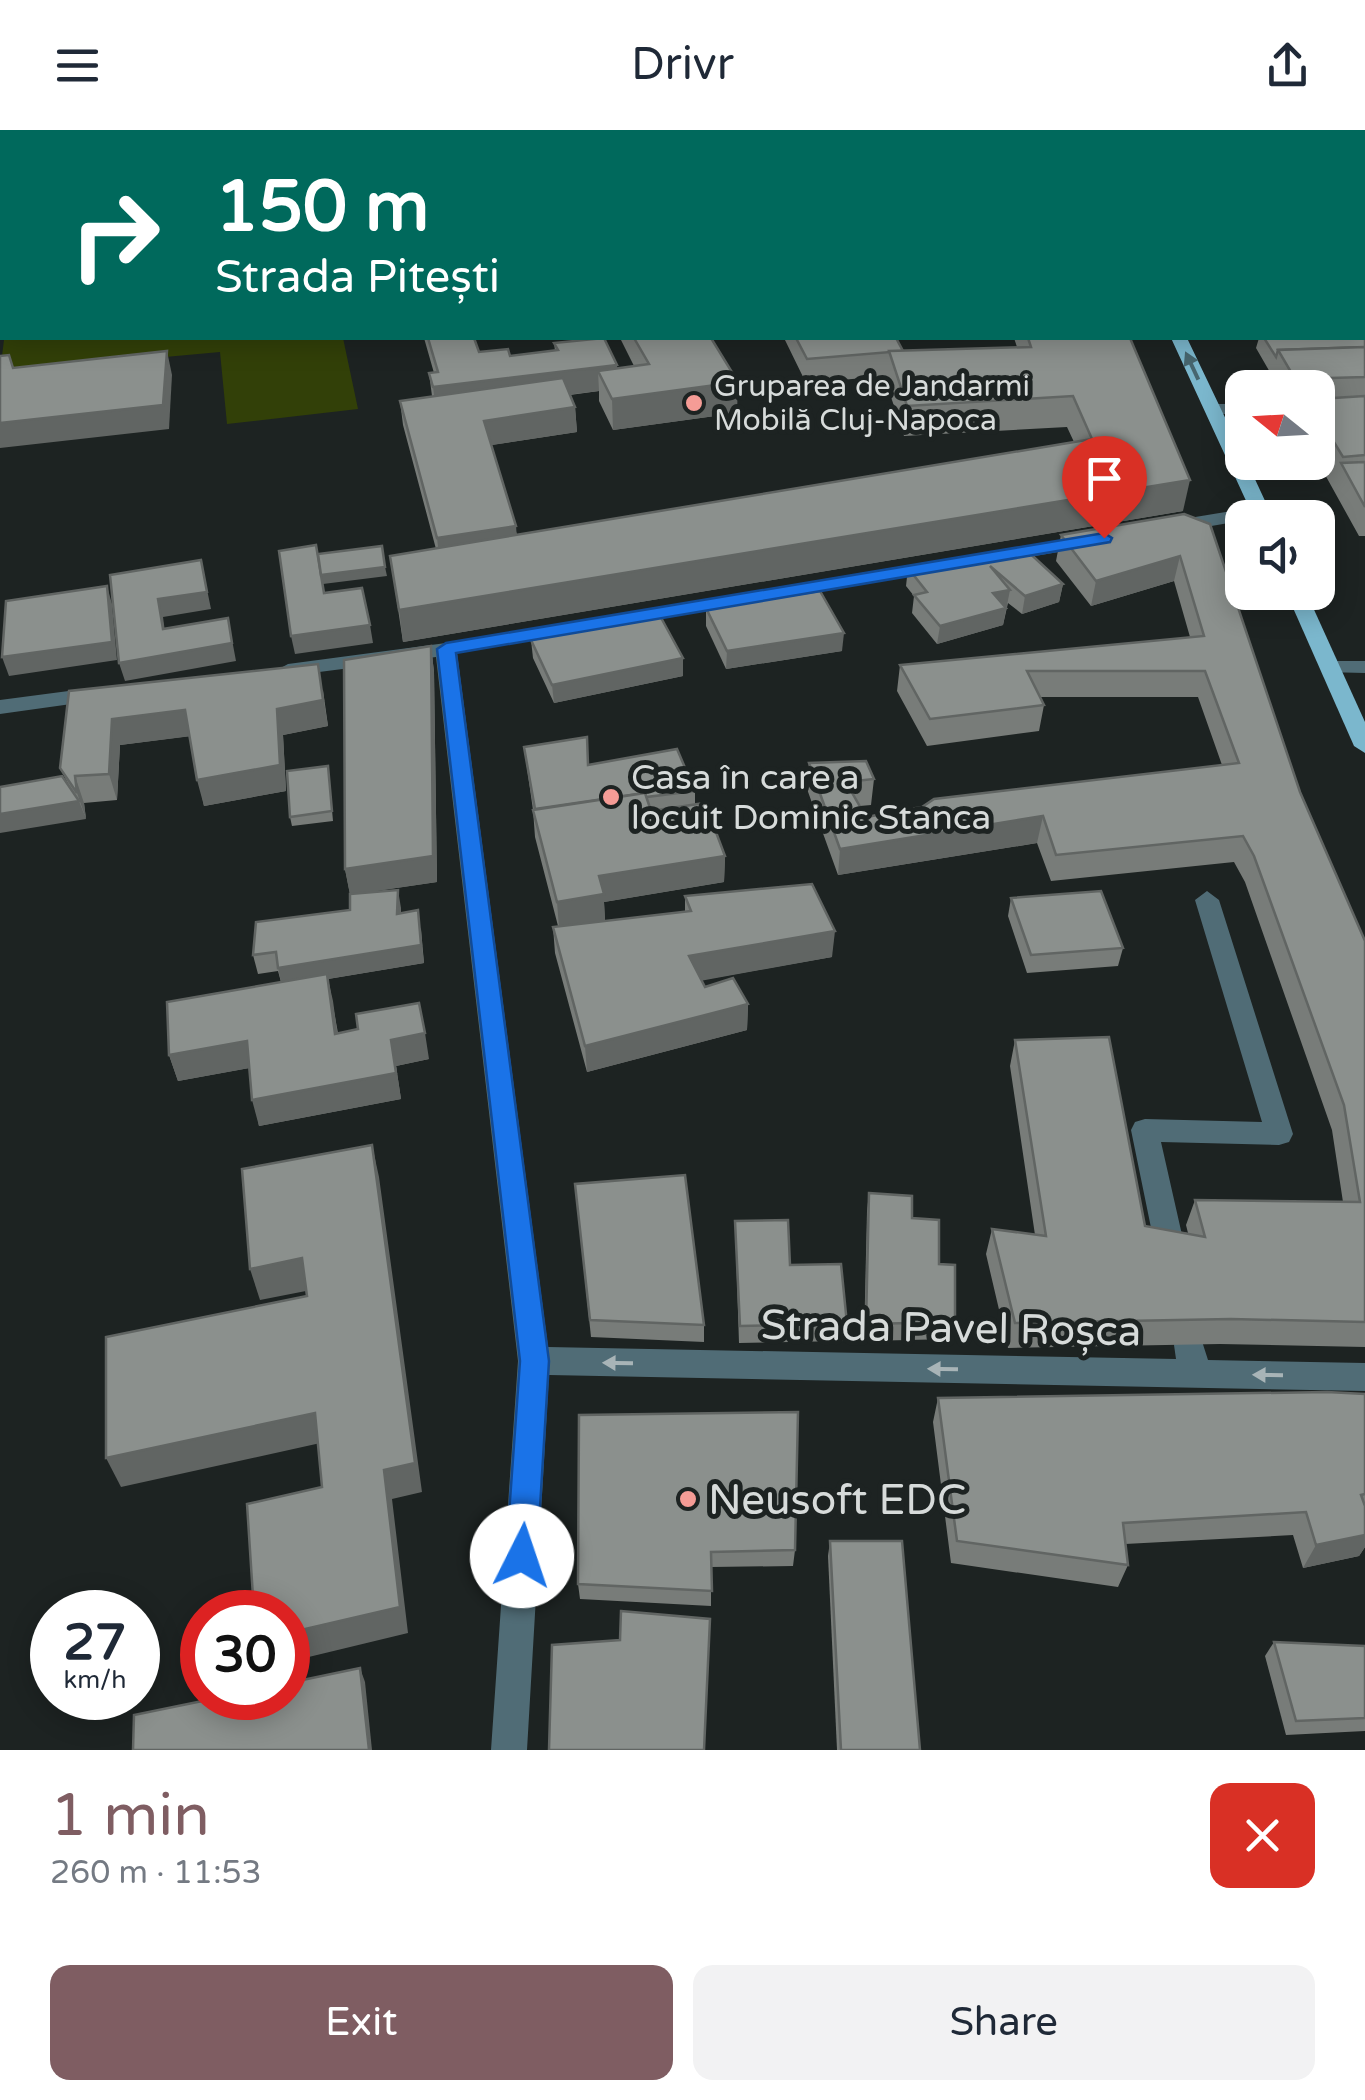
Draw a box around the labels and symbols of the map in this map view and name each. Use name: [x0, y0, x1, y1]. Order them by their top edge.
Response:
one-way arrow: [1184, 351, 1201, 380]
place label: Gruparea de Jandarmi Mobilă Cluj-Napoca: [714, 368, 1030, 439]
north arrow: [1225, 370, 1335, 480]
marker: Gruparea de Jandarmi Mobilă Cluj-Napoca: [683, 392, 705, 414]
pin: [1062, 436, 1147, 539]
place label: Casa în care a locuit Dominic Stanca: [631, 757, 991, 839]
marker: Casa în care a locuit Dominic Stanca: [600, 786, 622, 808]
street label: Strada Pavel Roșca: [760, 1300, 1142, 1357]
one-way arrow: [601, 1354, 633, 1370]
one-way arrow: [926, 1361, 958, 1377]
one-way arrow: [1251, 1367, 1283, 1383]
place label: Neusoft EDC: [708, 1475, 966, 1526]
marker: Neusoft EDC: [677, 1488, 699, 1510]
position arrow: [470, 1504, 574, 1608]
speed limit sign: 30: [180, 1590, 310, 1720]

